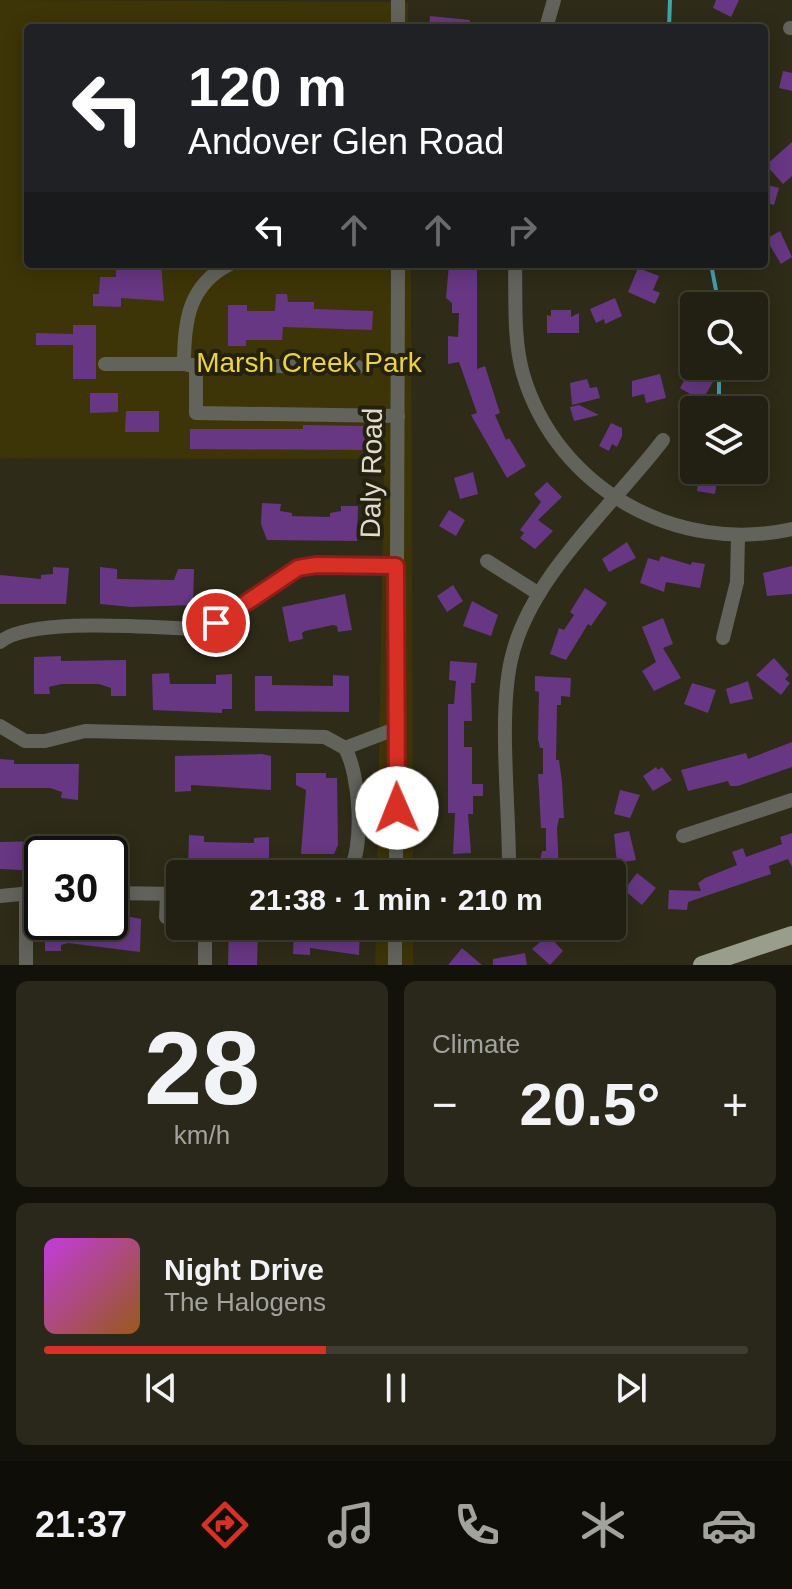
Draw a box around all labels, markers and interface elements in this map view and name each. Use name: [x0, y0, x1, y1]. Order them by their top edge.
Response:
text: 120 m: [188, 55, 347, 118]
icon: left: [56, 56, 160, 160]
text: Andover Glen Road: [188, 121, 504, 162]
icon: left: [248, 208, 292, 252]
icon: ahead: [332, 208, 376, 252]
icon: ahead: [416, 208, 460, 252]
icon: right: [500, 208, 544, 252]
map controls: [680, 292, 768, 484]
button: search: [680, 292, 768, 380]
park label: Marsh Creek Park: [196, 347, 423, 378]
button: layers: [680, 396, 768, 484]
street label: Daly Road: [355, 407, 388, 539]
pin: [182, 589, 250, 657]
icon: arrive: [194, 601, 238, 645]
position arrow: [355, 766, 439, 850]
speed limit sign: 30: [24, 836, 128, 940]
text: 21:38 · 1 min · 210 m: [249, 883, 543, 916]
text: 28: [144, 1010, 260, 1126]
text: Climate: [432, 1029, 520, 1059]
text: 20.5°: [520, 1071, 660, 1138]
text: −: [432, 1080, 458, 1129]
text: +: [722, 1080, 748, 1129]
text: km/h: [174, 1120, 230, 1150]
text: Night Drive: [164, 1253, 324, 1286]
text: The Halogens: [164, 1287, 326, 1317]
icon: previous: [139, 1366, 183, 1410]
icon: pause: [374, 1366, 418, 1410]
icon: next: [609, 1366, 653, 1410]
icon: directions: [197, 1497, 253, 1553]
icon: music: [323, 1497, 379, 1553]
icon: phone: [449, 1497, 505, 1553]
icon: climate: [575, 1497, 631, 1553]
icon: car: [701, 1497, 757, 1553]
text: 21:37: [35, 1504, 127, 1545]

